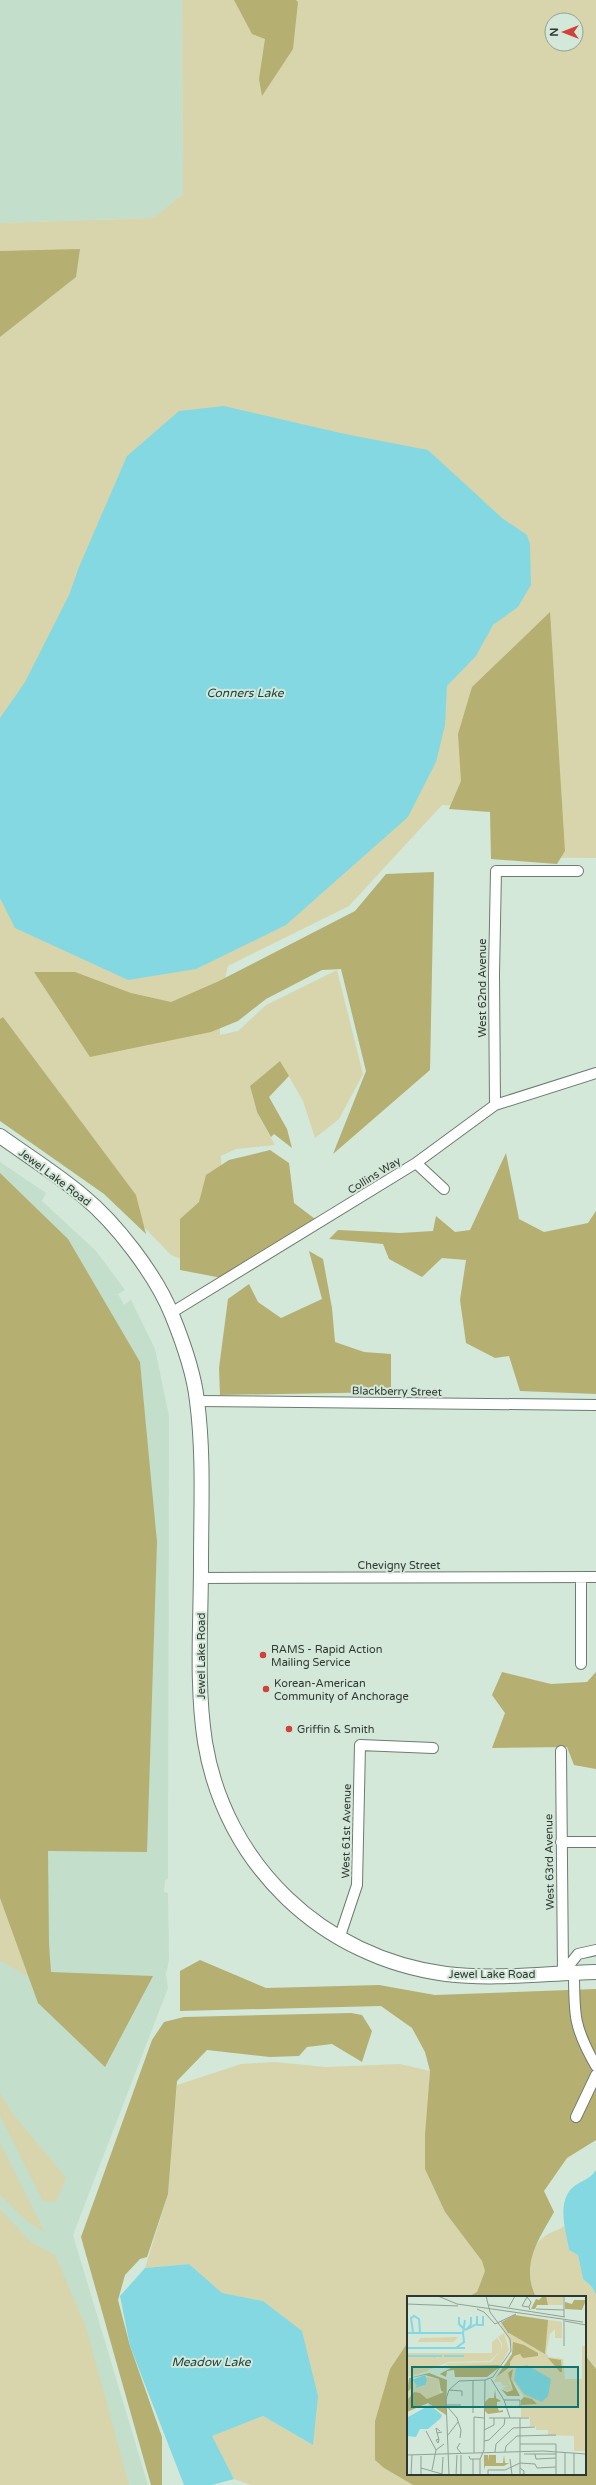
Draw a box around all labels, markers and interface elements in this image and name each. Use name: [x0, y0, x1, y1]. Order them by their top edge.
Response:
north arrow: [544, 12, 584, 52]
text: N: [548, 28, 561, 36]
water label: Conners Lake: [206, 686, 285, 700]
street label: West 62nd Avenue: [476, 939, 489, 1037]
street label: Jewel Lake Road: [16, 1146, 93, 1209]
street label: Collins Way: [345, 1154, 403, 1197]
street label: Blackberry Street: [352, 1384, 442, 1399]
street label: Chevigny Street: [358, 1559, 440, 1572]
street label: Jewel Lake Road: [195, 1612, 208, 1699]
place label: RAMS - Rapid Action Mailing Service: [271, 1643, 382, 1669]
marker: RAMS - Rapid Action Mailing Service: [258, 1650, 268, 1660]
place label: Korean-American Community of Anchorage: [274, 1677, 409, 1703]
marker: Korean-American Community of Anchorage: [261, 1684, 271, 1694]
place label: Griffin & Smith: [297, 1723, 375, 1736]
marker: Griffin & Smith: [284, 1724, 294, 1734]
street label: West 61st Avenue: [339, 1784, 354, 1878]
street label: West 63rd Avenue: [542, 1814, 557, 1910]
street label: Jewel Lake Road: [449, 1968, 536, 1981]
inset map: [407, 2296, 586, 2475]
water label: Meadow Lake: [171, 2355, 252, 2369]

